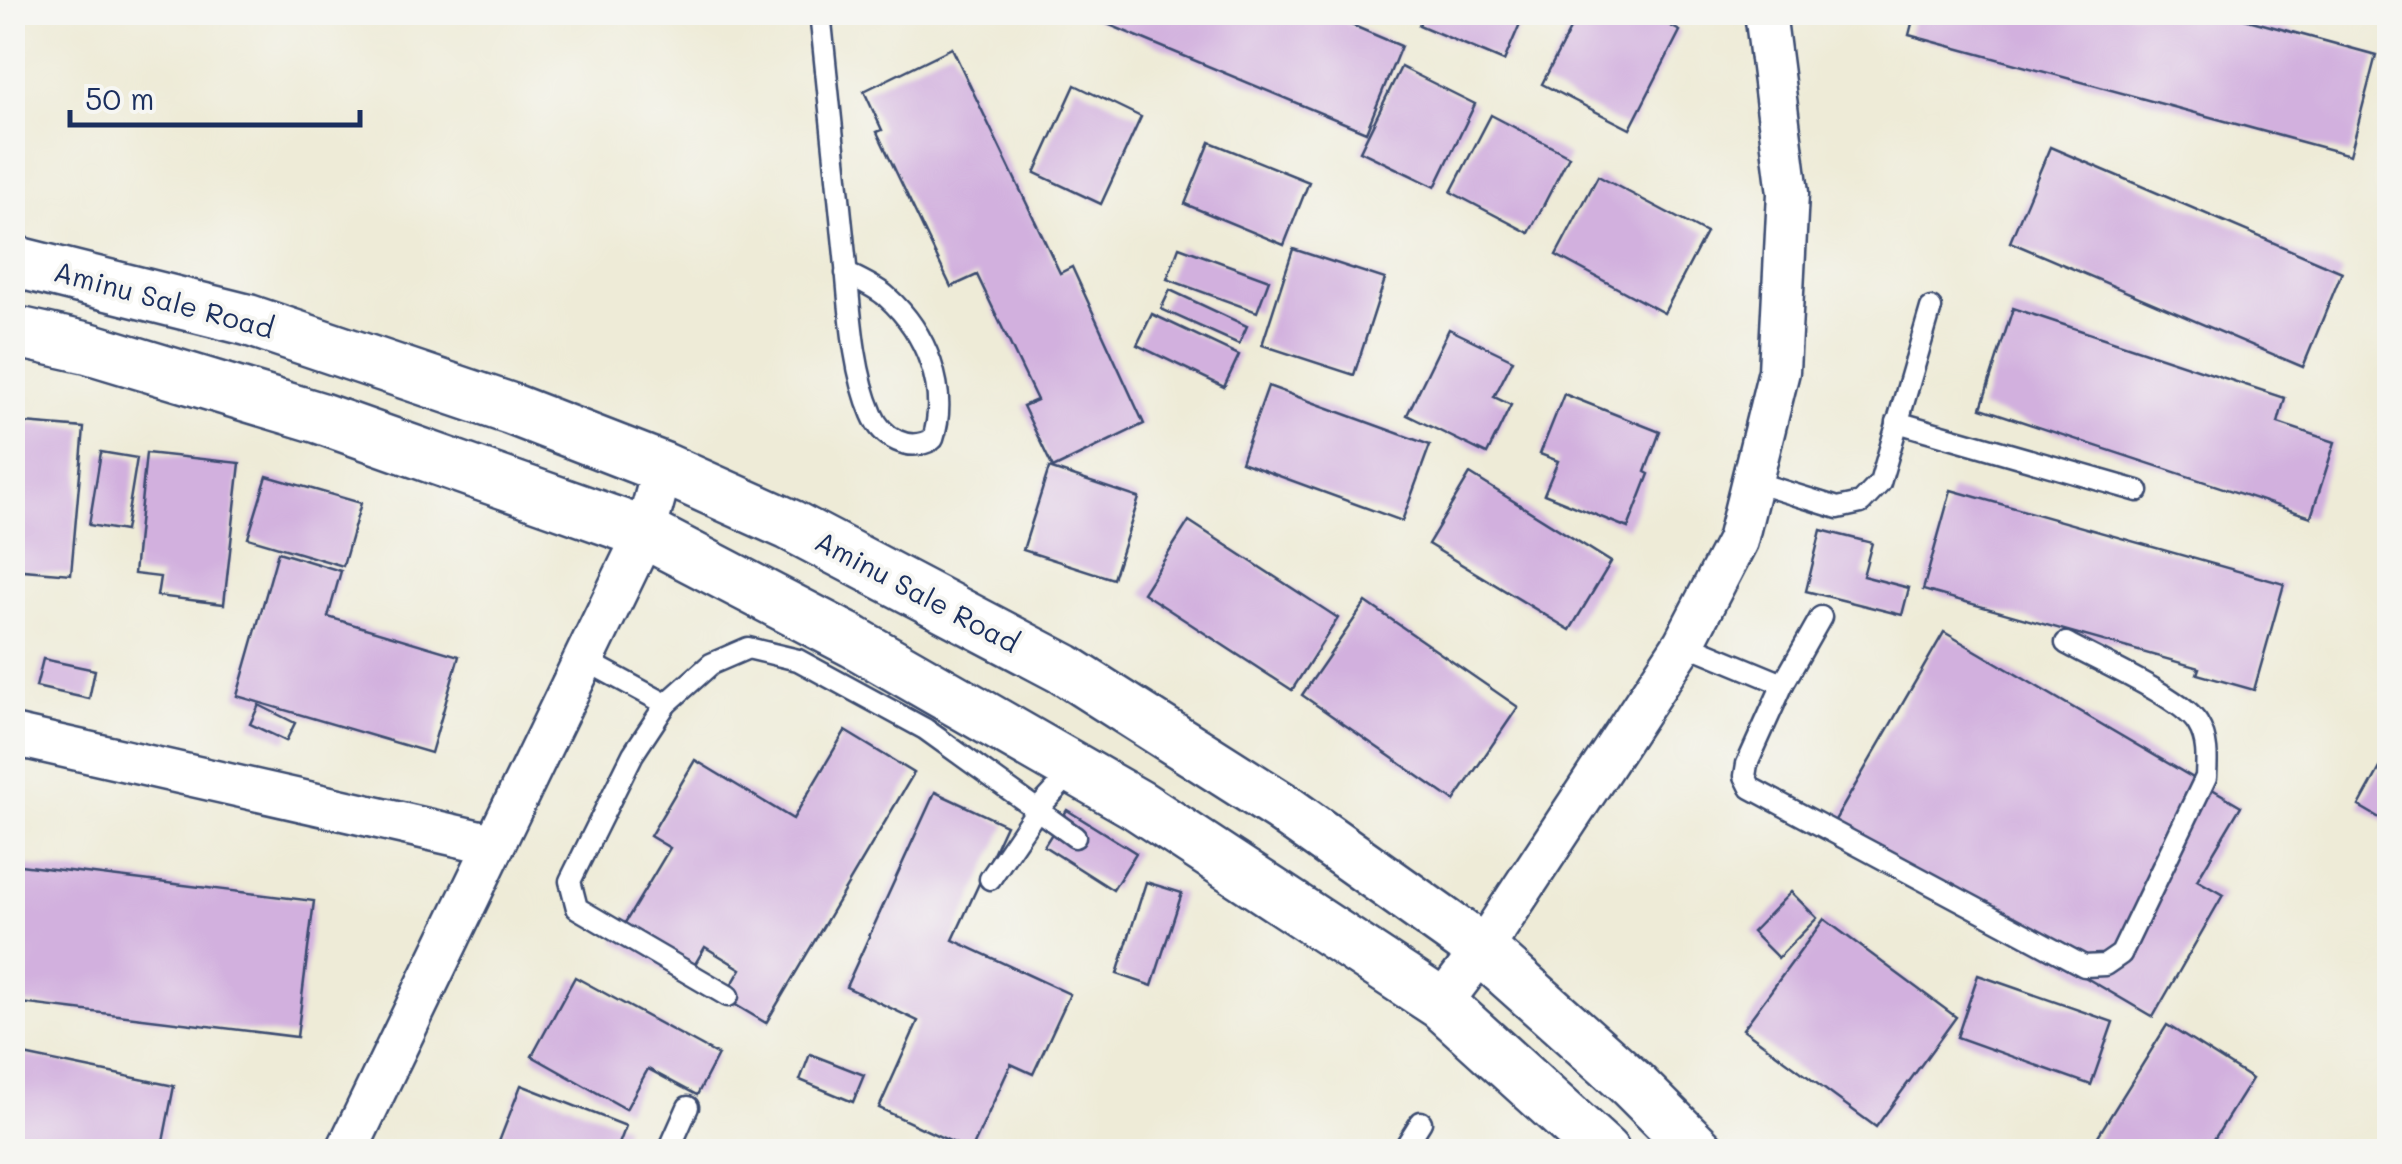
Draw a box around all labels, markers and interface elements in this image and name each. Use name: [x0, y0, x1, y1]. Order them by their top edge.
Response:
scale bar: [70, 65, 360, 127]
text: 50 m: [85, 78, 155, 118]
street label: Aminu Sale Road: [50, 252, 278, 346]
street label: Aminu Sale Road: [809, 522, 1026, 660]

